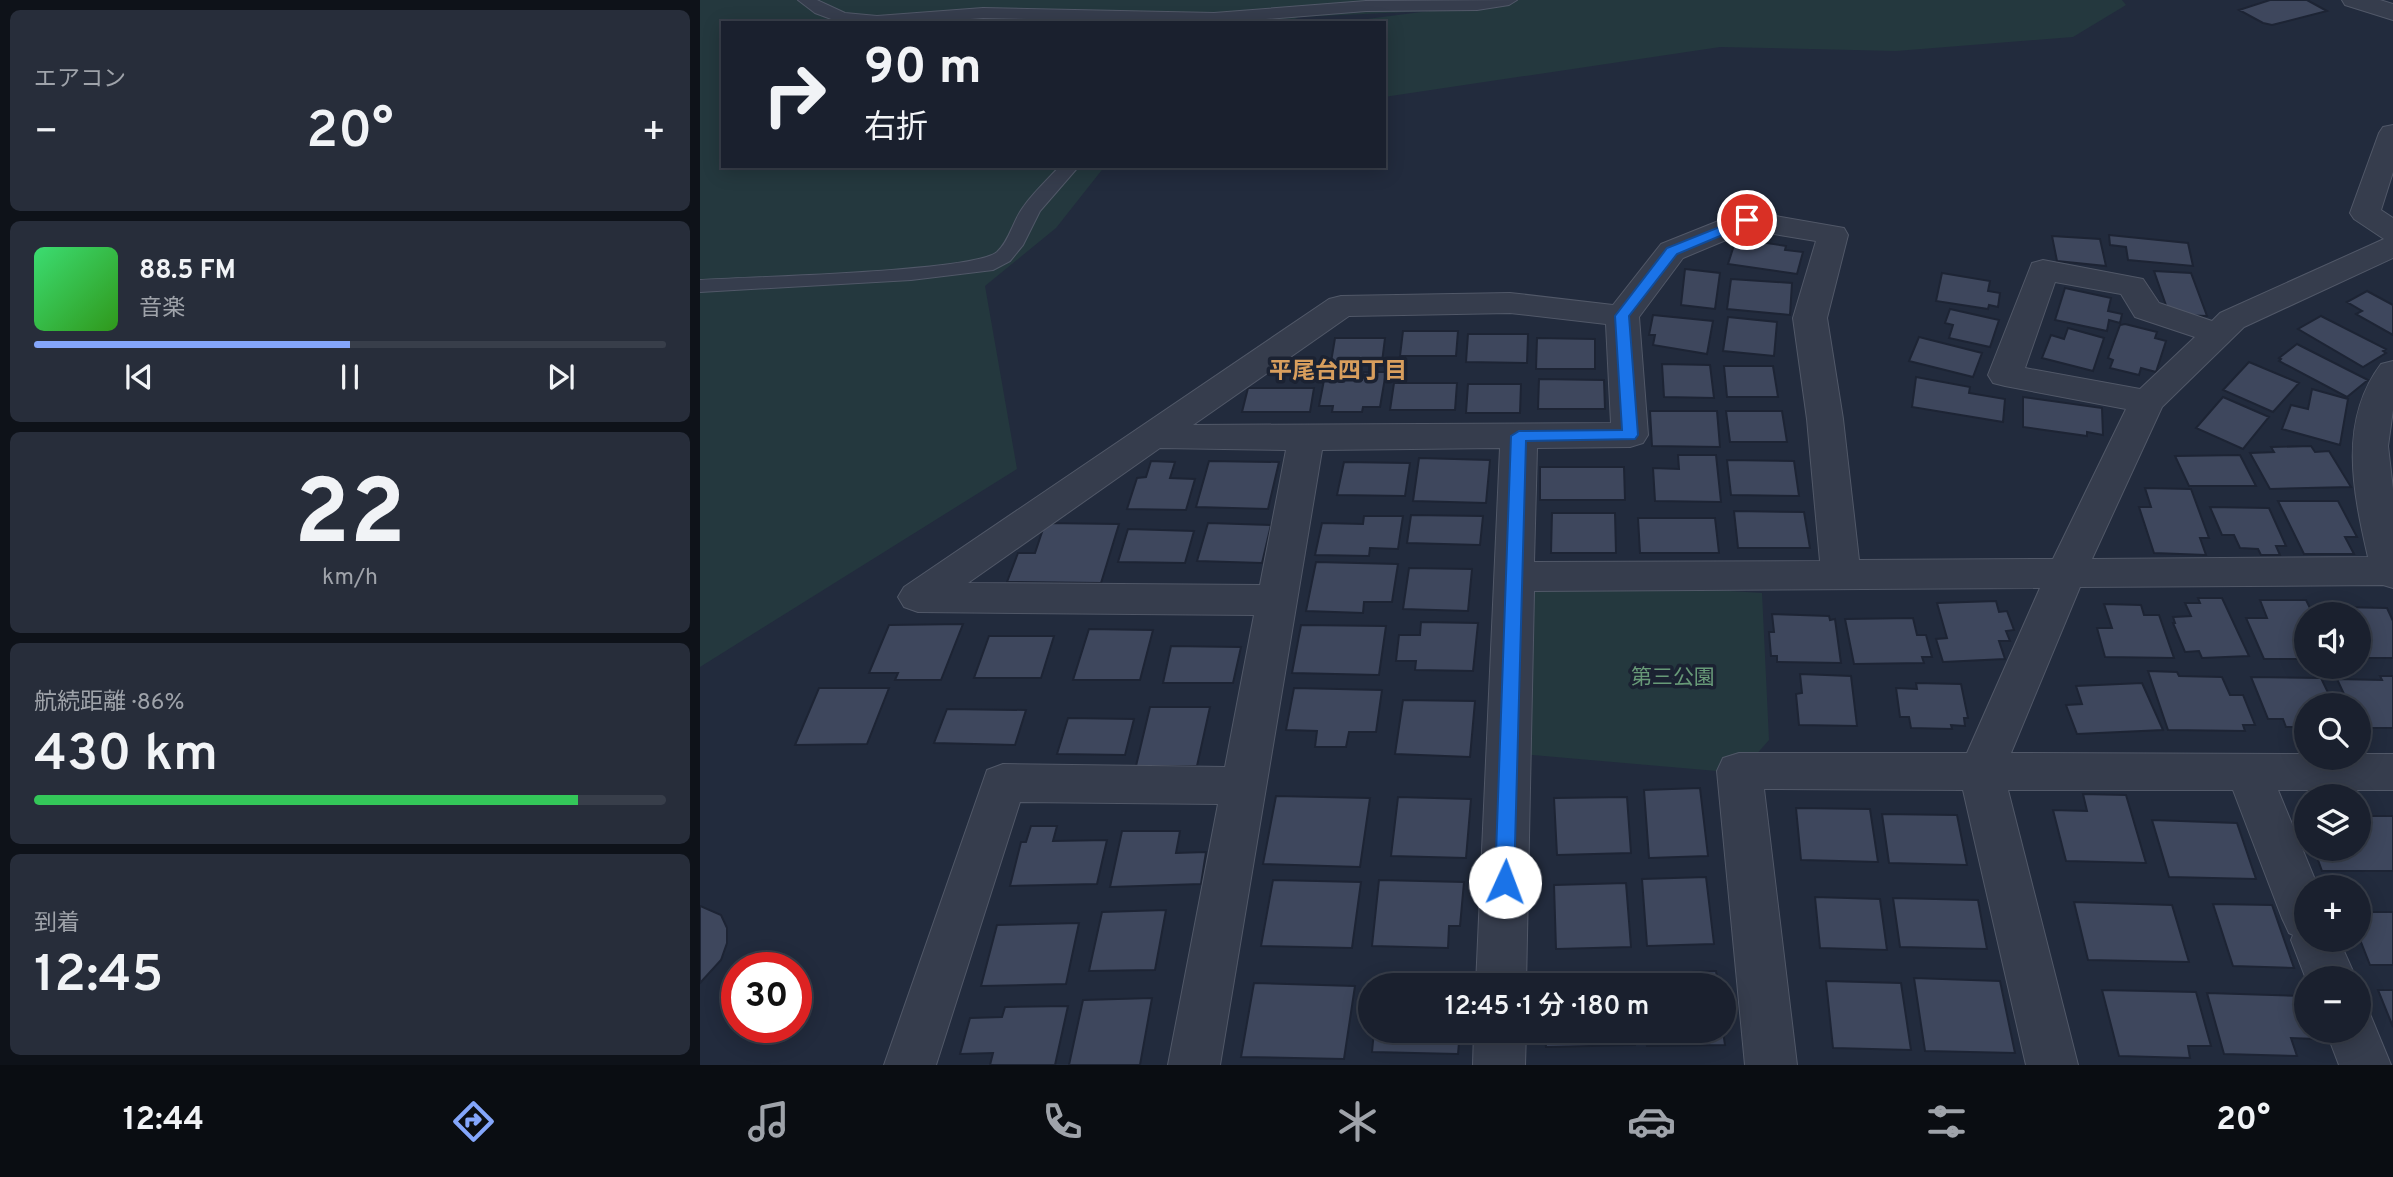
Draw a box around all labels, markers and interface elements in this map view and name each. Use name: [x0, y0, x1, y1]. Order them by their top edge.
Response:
text: 90 m: [864, 39, 982, 101]
icon: right: [749, 49, 840, 140]
text: エアコン: [34, 66, 126, 95]
text: 20°: [306, 100, 394, 166]
text: −: [34, 109, 59, 158]
text: +: [641, 109, 666, 158]
text: 右折: [864, 109, 928, 149]
pin: [1717, 190, 1777, 250]
icon: arrive: [1728, 201, 1766, 239]
text: 88.5 FM: [139, 255, 236, 288]
text: 音楽: [139, 295, 185, 324]
icon: previous: [120, 358, 158, 396]
icon: pause: [331, 358, 369, 396]
icon: next: [542, 358, 580, 396]
district label: 平尾台四丁目: [1269, 358, 1407, 387]
text: 22: [294, 461, 406, 576]
text: km/h: [322, 564, 378, 593]
map controls: [2294, 602, 2371, 1043]
button: sound: [2294, 602, 2371, 679]
park label: 第三公園: [1631, 665, 1715, 692]
text: 航続距離 · 86%: [34, 689, 185, 718]
button: search: [2294, 693, 2371, 770]
text: 430 km: [34, 723, 218, 789]
button: layers: [2294, 784, 2371, 861]
position arrow: [1468, 845, 1542, 919]
button: +: [2294, 875, 2371, 952]
text: 到着: [34, 910, 80, 939]
text: 12:45: [34, 944, 163, 1010]
speed limit sign: 30: [721, 952, 812, 1043]
button: −: [2294, 966, 2371, 1043]
text: 12:45 · 1 分 · 180 m: [1445, 991, 1649, 1024]
icon: directions: [449, 1097, 498, 1146]
icon: music: [744, 1097, 793, 1146]
icon: phone: [1038, 1097, 1087, 1146]
icon: climate: [1333, 1097, 1382, 1146]
icon: car: [1627, 1097, 1676, 1146]
icon: filters: [1922, 1097, 1971, 1146]
text: 12:44: [123, 1101, 204, 1141]
text: 20°: [2216, 1101, 2270, 1141]

